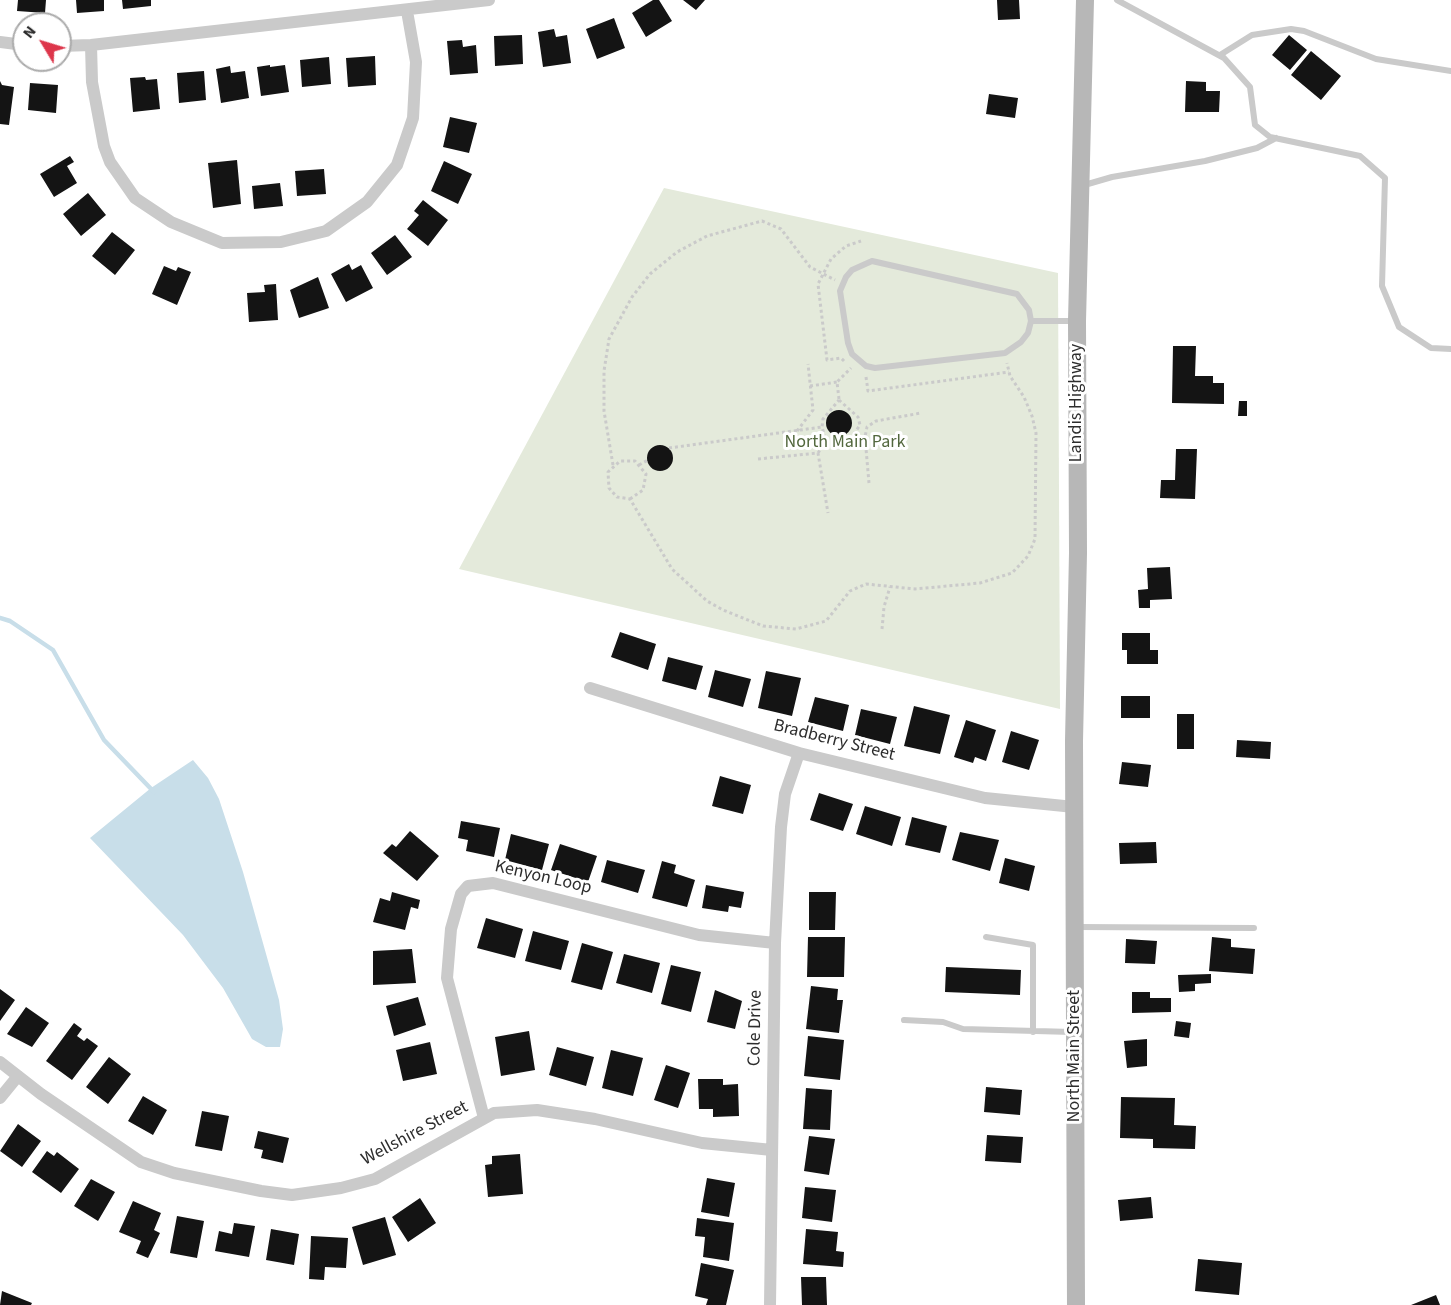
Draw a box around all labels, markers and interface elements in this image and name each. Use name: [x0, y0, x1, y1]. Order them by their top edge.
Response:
north arrow: [12, 12, 72, 72]
text: N: [17, 21, 41, 43]
street label: Landis Highway: [1066, 344, 1088, 462]
park label: North Main Park: [785, 432, 905, 454]
street label: Bradberry Street: [771, 715, 897, 767]
street label: Kenyon Loop: [493, 856, 593, 900]
street label: Cole Drive: [745, 990, 767, 1066]
street label: North Main Street: [1064, 990, 1086, 1122]
street label: Wellshire Street: [358, 1097, 472, 1171]

